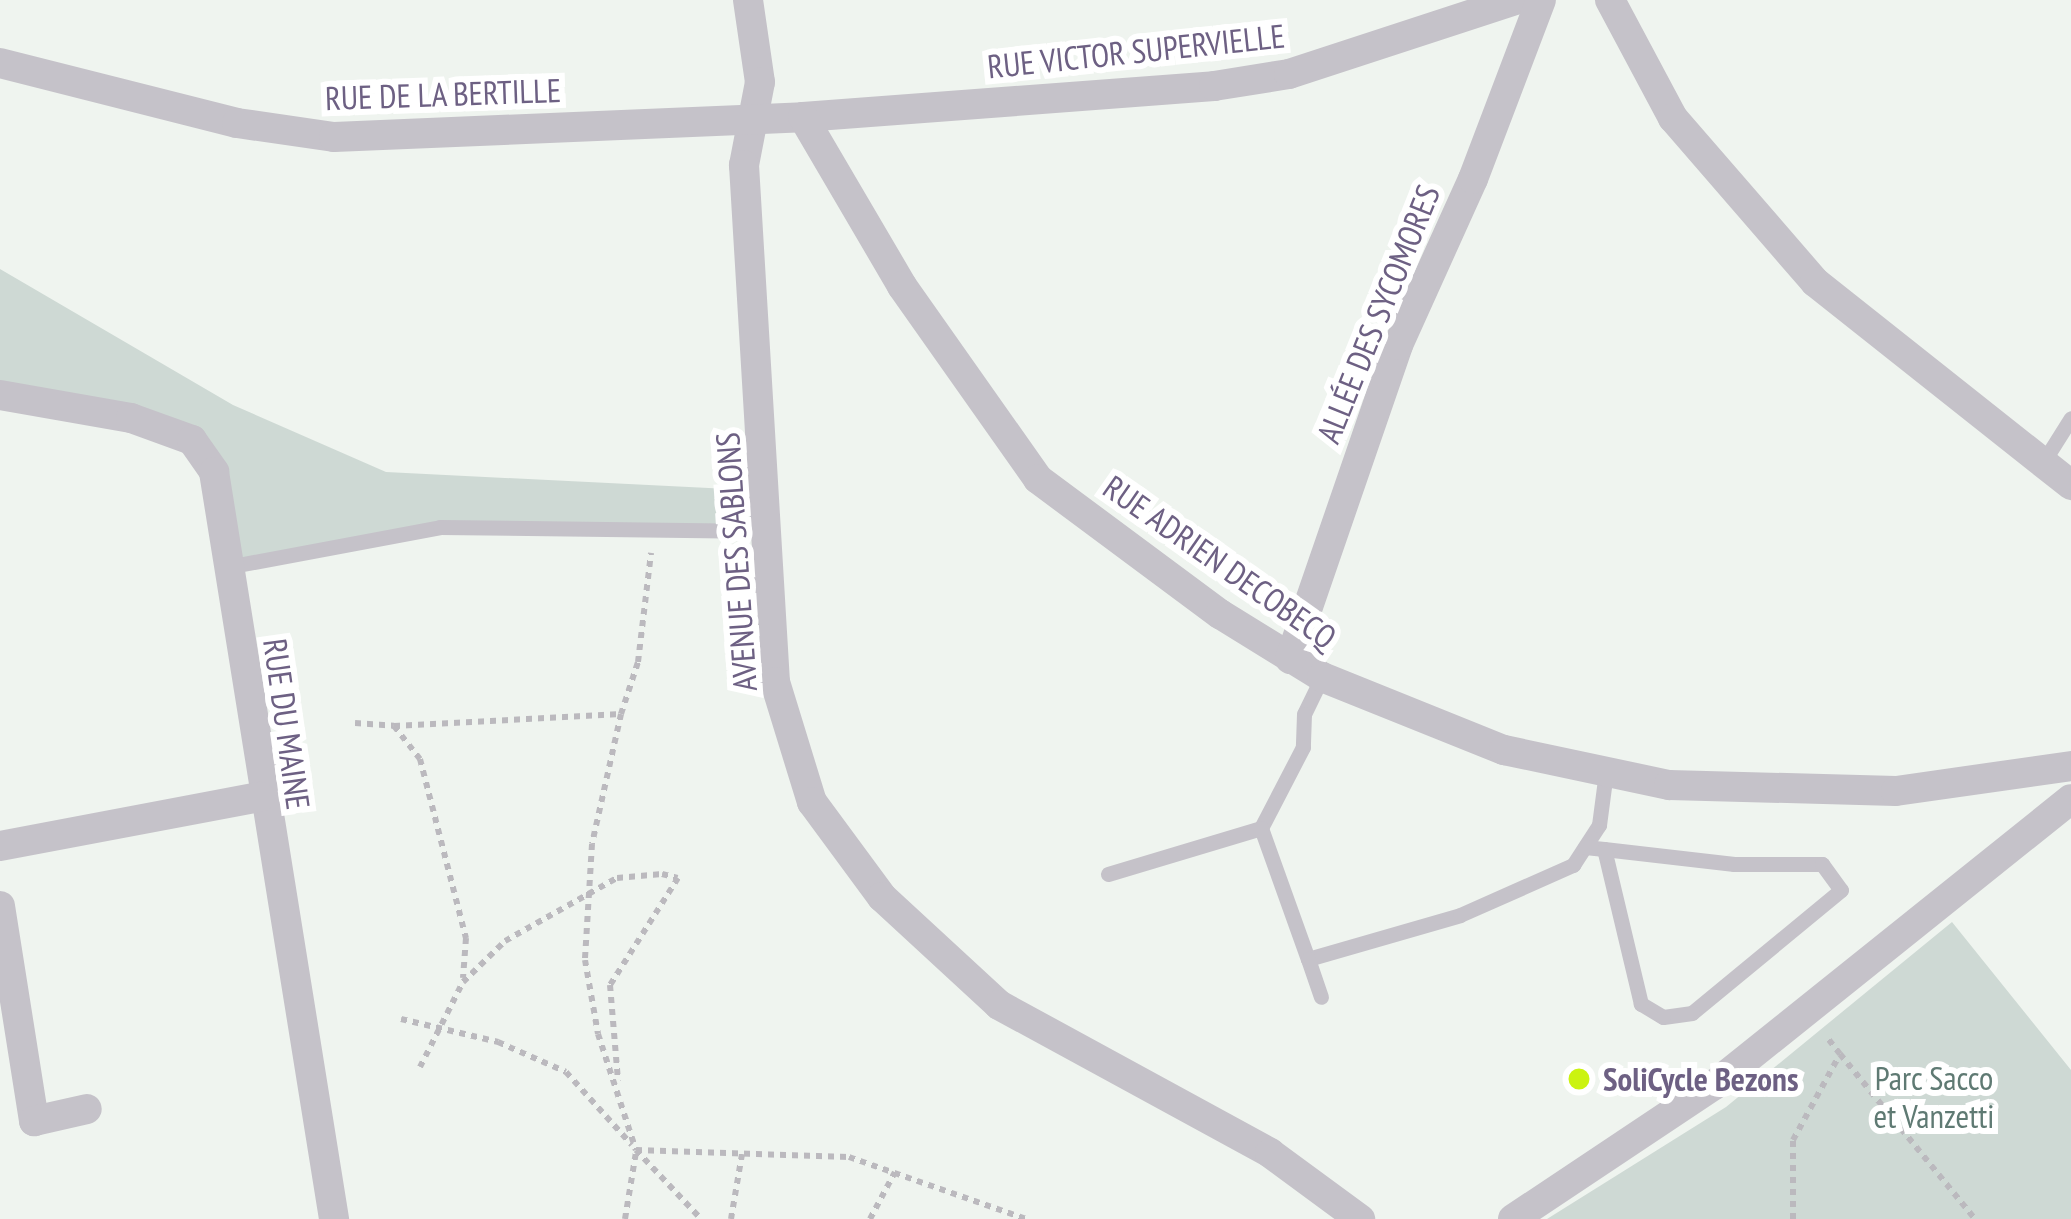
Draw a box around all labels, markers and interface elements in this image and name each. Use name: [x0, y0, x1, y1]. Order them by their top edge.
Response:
street label: RUE VICTOR SUPERVIELLE: [985, 16, 1287, 86]
street label: RUE DE LA BERTILLE: [324, 70, 562, 118]
street label: ALLÉE DES SYCOMORES: [1308, 179, 1448, 449]
street label: AVENUE DES SABLONS: [707, 431, 765, 693]
street label: RUE ADRIEN DECOBECQ: [1096, 467, 1344, 657]
street label: RUE DU MAINE: [255, 636, 319, 812]
park label: Parc Sacco et Vanzetti: [1873, 1058, 1995, 1136]
place label: SoliCycle Bezons: [1603, 1059, 1798, 1099]
marker: SoliCycle Bezons: [1566, 1066, 1592, 1092]

